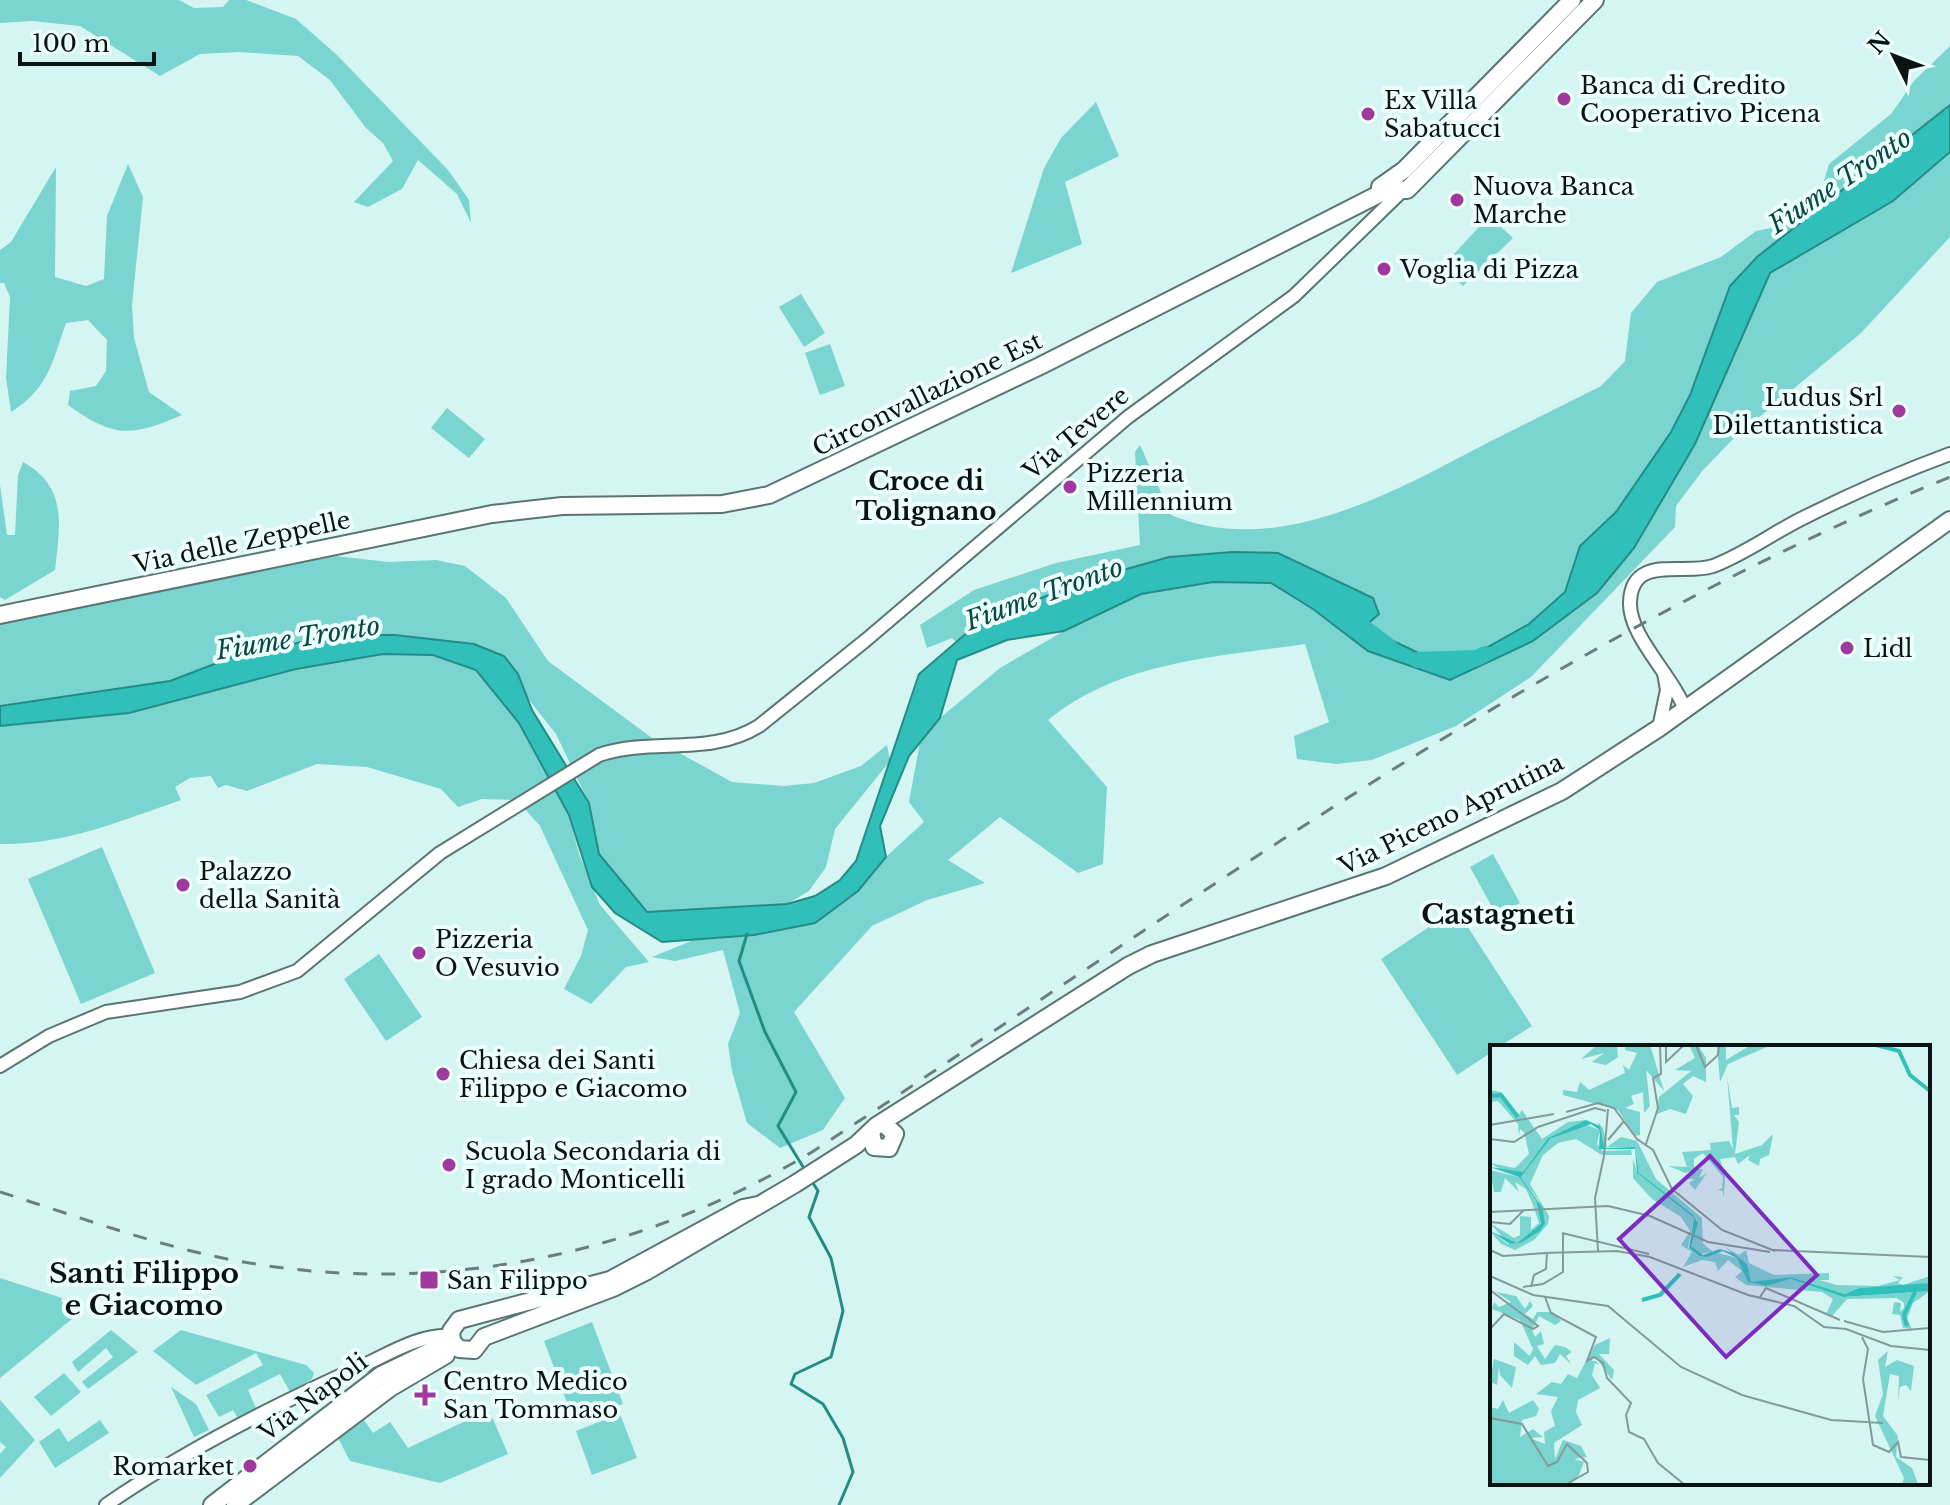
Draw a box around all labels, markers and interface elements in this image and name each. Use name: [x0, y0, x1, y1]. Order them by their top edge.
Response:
scale bar: [20, 16, 154, 66]
north arrow: [1854, 16, 1934, 96]
text: N: [1863, 26, 1897, 60]
text: 100 m: [32, 29, 110, 58]
place label: Banca di Credito Cooperativo Picena: [1580, 71, 1821, 128]
place label: Ex Villa Sabatucci: [1384, 86, 1501, 143]
marker: Banca di Credito Cooperativo Picena: [1555, 90, 1573, 108]
marker: Ex Villa Sabatucci: [1359, 105, 1377, 123]
water label: Fiume Tronto: [1762, 121, 1918, 241]
place label: Nuova Banca Marche: [1473, 172, 1635, 229]
marker: Nuova Banca Marche: [1448, 191, 1466, 209]
place label: Voglia di Pizza: [1399, 255, 1579, 284]
marker: Voglia di Pizza: [1375, 260, 1393, 278]
street label: Circonvallazione Est: [808, 326, 1046, 462]
street label: Via Tevere: [1017, 380, 1135, 486]
place label: Ludus Srl Dilettantistica: [1713, 383, 1884, 440]
marker: Ludus Srl Dilettantistica: [1890, 402, 1908, 420]
place label: Pizzeria Millennium: [1086, 459, 1233, 516]
district label: Croce di Tolignano: [856, 465, 996, 527]
marker: Pizzeria Millennium: [1061, 478, 1079, 496]
street label: Via delle Zeppelle: [130, 505, 353, 579]
water label: Fiume Tronto: [960, 551, 1127, 638]
water label: Fiume Tronto: [213, 609, 382, 667]
place label: Lidl: [1863, 634, 1913, 663]
marker: Lidl: [1838, 639, 1856, 657]
street label: Via Piceno Aprutina: [1333, 747, 1568, 881]
place label: Palazzo della Sanità: [199, 857, 341, 914]
marker: Palazzo della Sanità: [174, 876, 192, 894]
district label: Castagneti: [1421, 897, 1575, 932]
place label: Pizzeria O Vesuvio: [435, 925, 560, 982]
marker: Pizzeria O Vesuvio: [410, 944, 428, 962]
inset map: [1490, 1045, 1930, 1485]
place label: Chiesa dei Santi Filippo e Giacomo: [459, 1046, 687, 1103]
marker: Chiesa dei Santi Filippo e Giacomo: [434, 1065, 452, 1083]
place label: Scuola Secondaria di I grado Monticelli: [465, 1137, 721, 1194]
marker: Scuola Secondaria di I grado Monticelli: [440, 1156, 458, 1174]
district label: Santi Filippo e Giacomo: [49, 1256, 239, 1323]
place label: San Filippo: [447, 1266, 588, 1295]
marker: San Filippo: [418, 1269, 440, 1291]
street label: Via Napoli: [252, 1347, 373, 1448]
place label: Centro Medico San Tommaso: [443, 1367, 628, 1424]
marker: Centro Medico San Tommaso: [414, 1384, 436, 1406]
place label: Romarket: [112, 1452, 234, 1481]
marker: Romarket: [241, 1457, 259, 1475]

